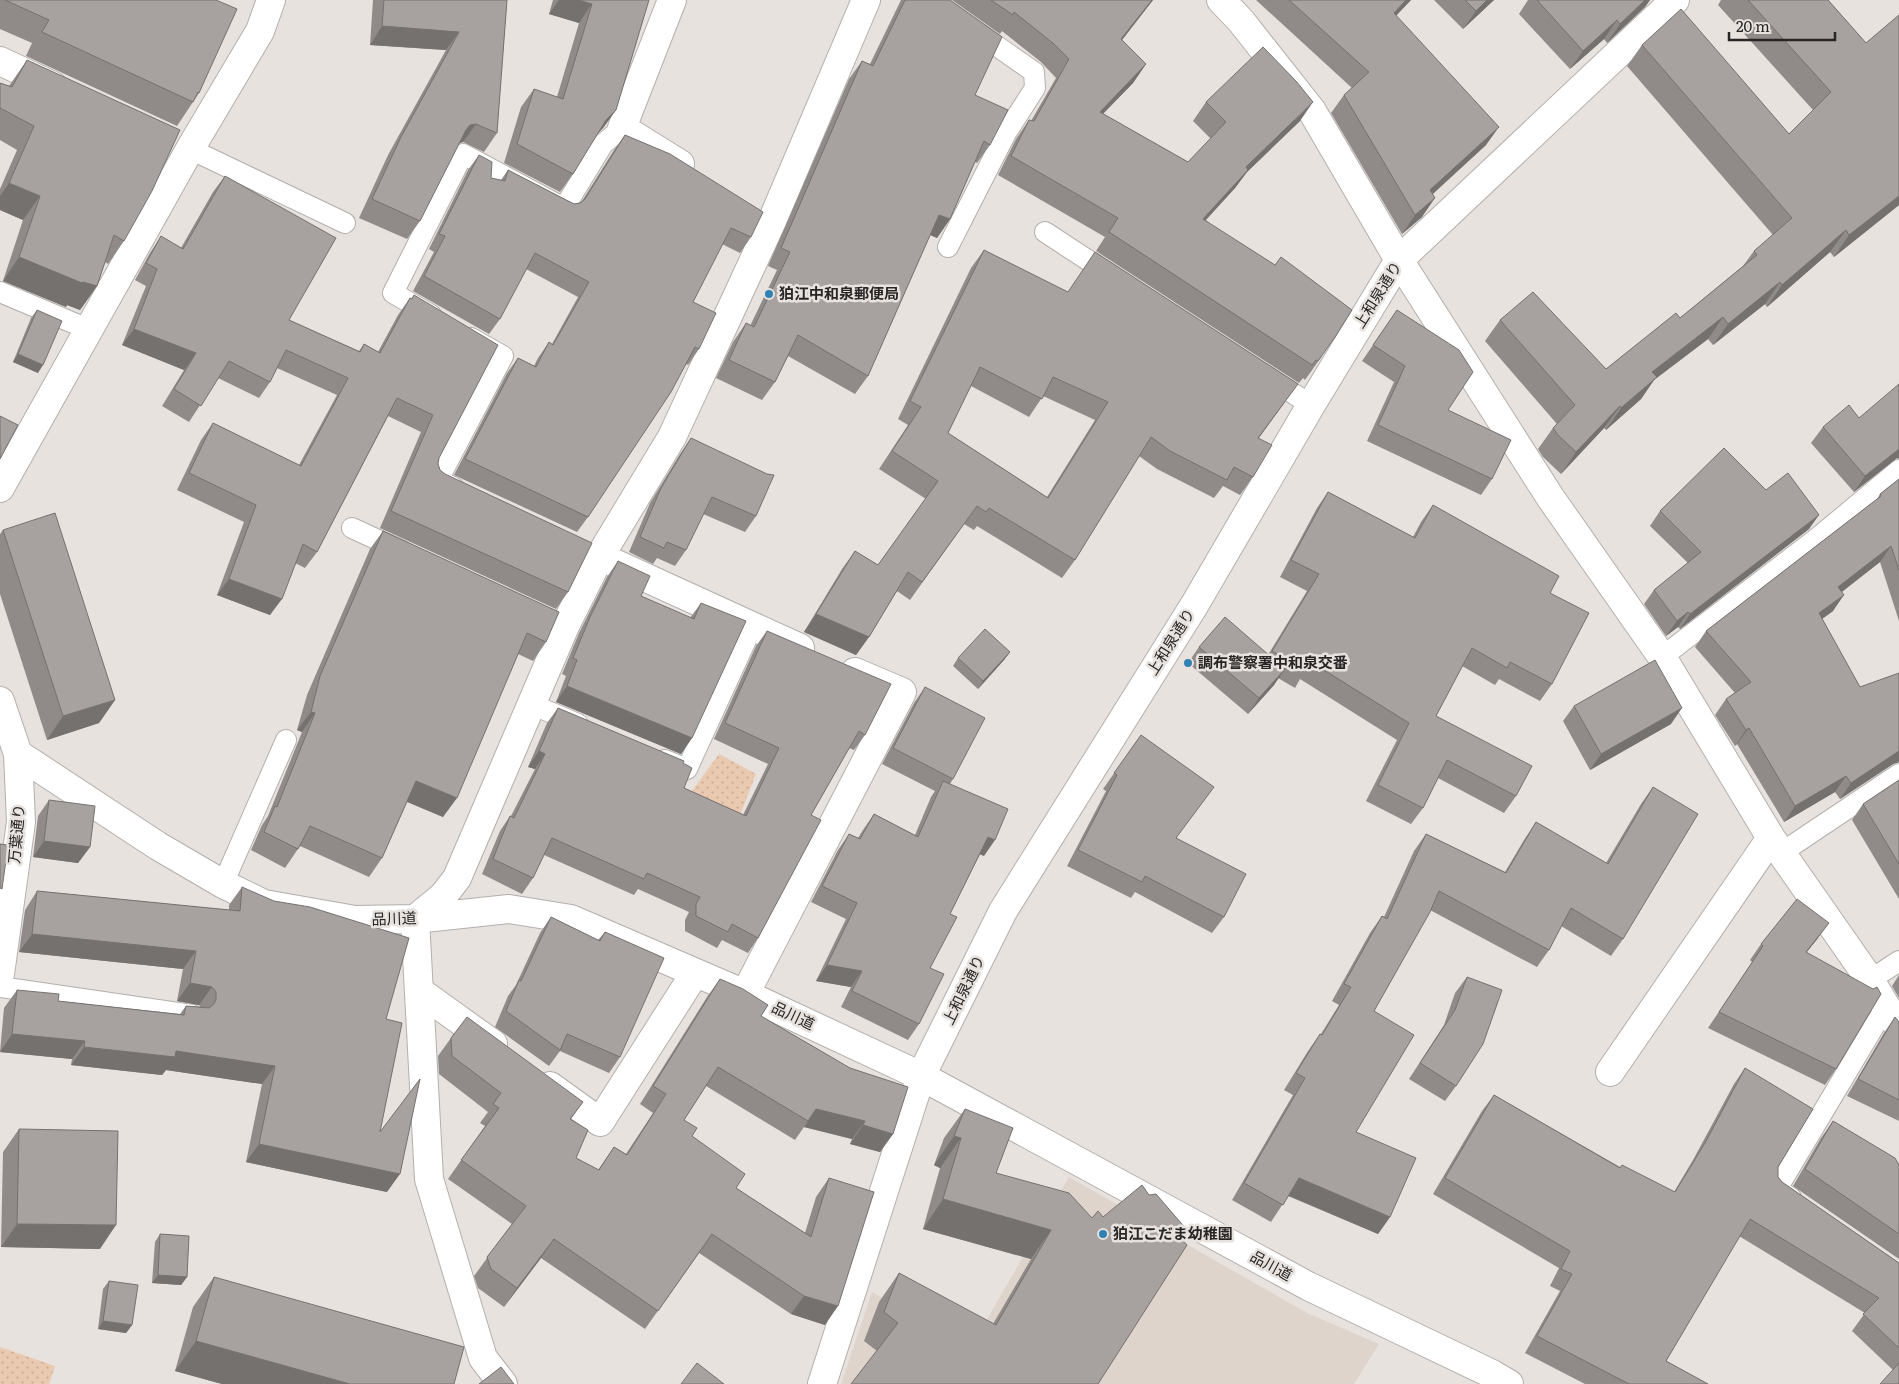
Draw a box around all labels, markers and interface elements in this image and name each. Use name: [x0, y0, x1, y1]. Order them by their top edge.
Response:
scale bar: [1729, 10, 1835, 42]
text: 20 m: [1736, 14, 1770, 37]
street label: 上和泉通り: [1347, 256, 1406, 332]
place label: 狛江中和泉郵便局: [779, 281, 899, 304]
marker: 狛江中和泉郵便局: [763, 288, 775, 300]
street label: 上和泉通り: [1140, 603, 1199, 679]
place label: 調布警察署中和泉交番: [1198, 650, 1348, 673]
marker: 調布警察署中和泉交番: [1182, 657, 1194, 669]
street label: 万葉通り: [1, 803, 30, 865]
street label: 品川道: [371, 905, 417, 930]
street label: 上和泉通り: [936, 951, 989, 1028]
street label: 品川道: [768, 995, 819, 1035]
place label: 狛江こだま幼稚園: [1113, 1221, 1233, 1244]
marker: 狛江こだま幼稚園: [1097, 1228, 1109, 1240]
street label: 品川道: [1246, 1244, 1297, 1286]

